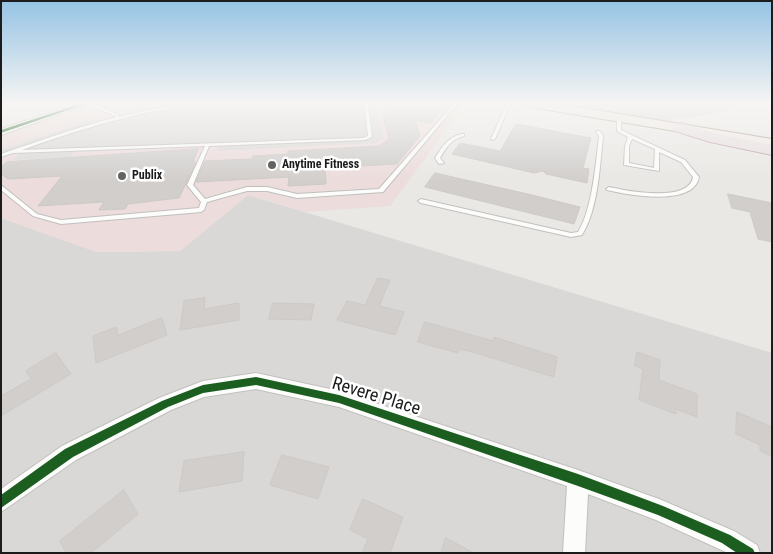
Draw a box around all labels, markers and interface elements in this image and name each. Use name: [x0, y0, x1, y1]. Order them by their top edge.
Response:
place label: Anytime Fitness: [282, 158, 359, 172]
marker: Anytime Fitness: [266, 159, 278, 171]
place label: Publix: [132, 169, 162, 183]
marker: Publix: [116, 170, 128, 182]
street label: Revere Place: [329, 373, 423, 421]

